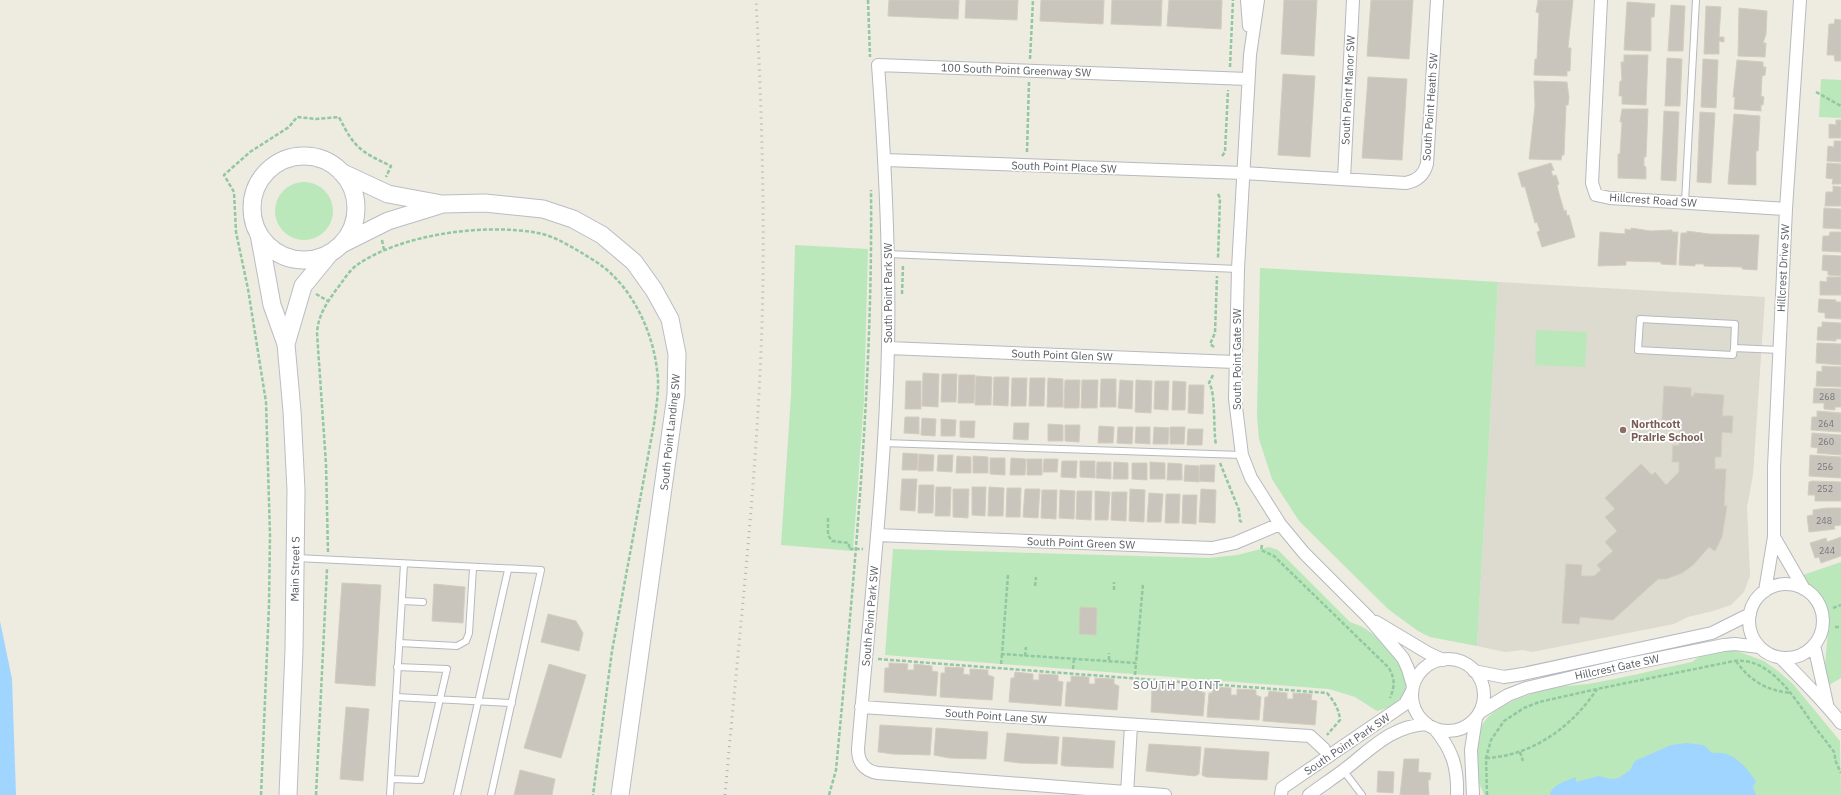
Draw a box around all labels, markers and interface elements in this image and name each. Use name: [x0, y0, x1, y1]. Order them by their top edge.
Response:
street label: South Point Manor SW: [1338, 35, 1358, 145]
street label: South Point Heath SW: [1419, 52, 1441, 161]
street label: 100 South Point Greenway SW: [941, 60, 1092, 80]
street label: South Point Place SW: [1011, 158, 1117, 176]
street label: Hillcrest Road SW: [1609, 190, 1698, 210]
street label: Hillcrest Drive SW: [1774, 223, 1792, 312]
street label: South Point Park SW: [881, 242, 895, 343]
street label: South Point Gate SW: [1230, 308, 1244, 410]
street label: South Point Glen SW: [1011, 346, 1113, 364]
street label: South Point Landing SW: [657, 373, 683, 491]
house number: 268: [1819, 391, 1835, 402]
place label: Northcott Prairie School: [1631, 417, 1704, 444]
house number: 264: [1818, 418, 1834, 429]
marker: Northcott Prairie School: [1618, 425, 1628, 435]
house number: 260: [1818, 436, 1834, 447]
house number: 256: [1817, 461, 1833, 472]
house number: 252: [1817, 483, 1833, 494]
house number: 248: [1816, 515, 1832, 526]
street label: South Point Green SW: [1027, 534, 1136, 552]
street label: Main Street S: [287, 536, 303, 602]
house number: 244: [1819, 545, 1835, 556]
street label: South Point Park SW: [859, 565, 881, 667]
street label: Hillcrest Gate SW: [1574, 651, 1661, 683]
district label: SOUTH POINT: [1133, 677, 1221, 692]
street label: South Point Lane SW: [945, 705, 1048, 727]
street label: South Point Park SW: [1301, 710, 1393, 778]

